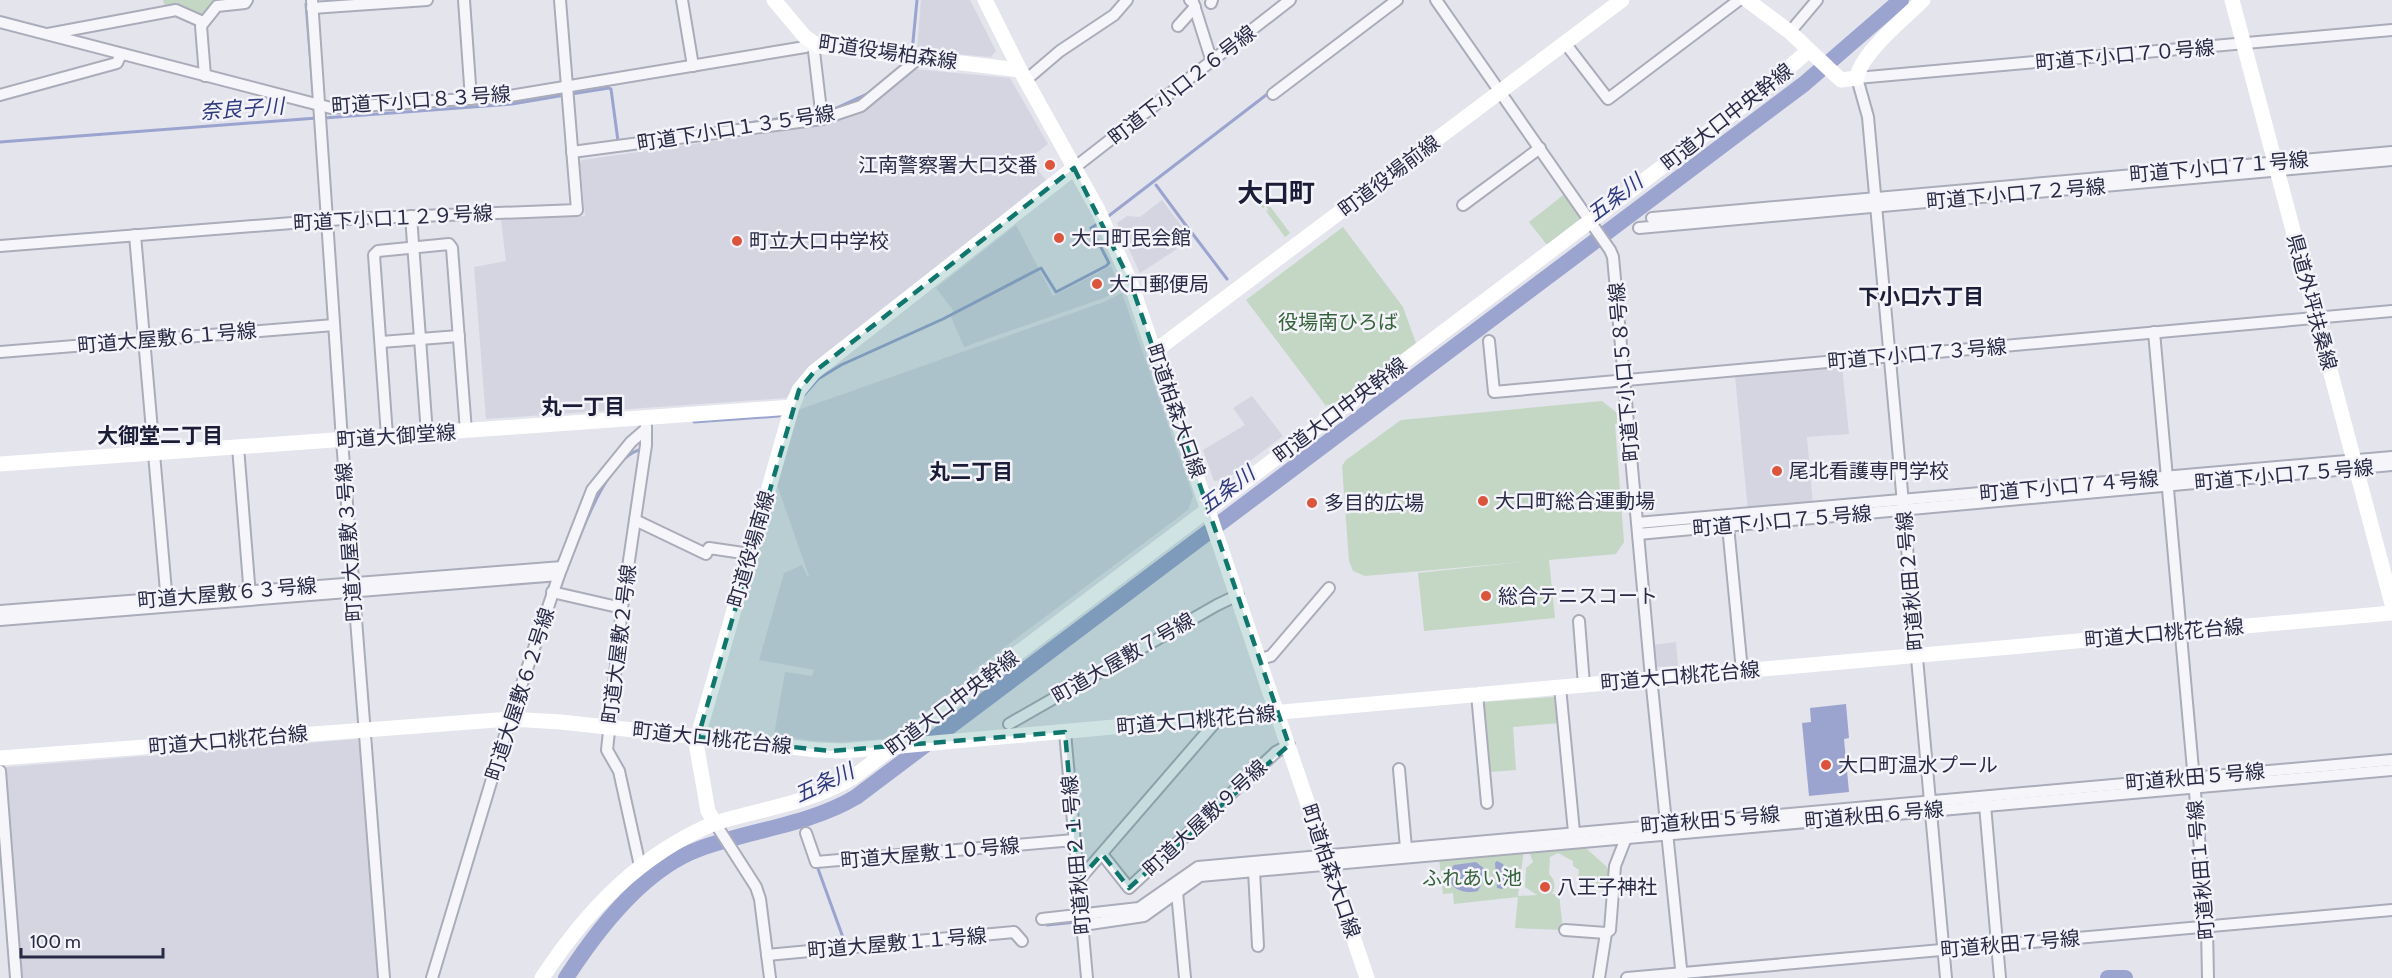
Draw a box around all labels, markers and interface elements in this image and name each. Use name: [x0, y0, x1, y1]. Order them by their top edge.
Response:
street label: 町道下小口２６号線: [1104, 20, 1260, 150]
street label: 町道役場柏森線: [817, 30, 959, 74]
street label: 町道下小口７０号線: [2034, 35, 2216, 75]
street label: 町道大口中央幹線: [1657, 58, 1797, 176]
street label: 町道下小口８３号線: [330, 82, 512, 118]
water label: 奈良子川: [199, 93, 287, 124]
street label: 町道下小口１３５号線: [635, 101, 837, 155]
street label: 町道役場前線: [1334, 130, 1444, 222]
street label: 町道下小口７１号線: [2128, 147, 2310, 187]
place label: 江南警察署大口交番: [858, 153, 1038, 177]
marker: 江南警察署大口交番: [1043, 158, 1057, 172]
water label: 五条川: [1582, 167, 1649, 227]
street label: 町道下小口７２号線: [1925, 174, 2107, 214]
district label: 大口町: [1237, 177, 1315, 209]
street label: 町道下小口１２９号線: [293, 201, 493, 235]
place label: 大口町民会館: [1071, 226, 1191, 250]
place label: 町立大口中学校: [749, 229, 889, 253]
marker: 大口町民会館: [1052, 231, 1066, 245]
street label: 県道外坪扶桑線: [2282, 231, 2342, 373]
marker: 町立大口中学校: [730, 234, 744, 248]
place label: 大口郵便局: [1109, 272, 1209, 296]
marker: 大口郵便局: [1090, 277, 1104, 291]
street label: 町道下小口５８号線: [1604, 281, 1644, 463]
district label: 下小口六丁目: [1858, 284, 1984, 309]
park label: 役場南ひろば: [1278, 310, 1398, 334]
street label: 町道大屋敷６１号線: [76, 318, 258, 358]
street label: 町道下小口７３号線: [1826, 334, 2008, 374]
street label: 町道柏森大口線: [1142, 341, 1210, 481]
street label: 町道大口中央幹線: [1269, 352, 1411, 468]
district label: 丸一丁目: [541, 394, 625, 419]
street label: 町道大御堂線: [335, 420, 457, 452]
district label: 大御堂二丁目: [97, 423, 223, 448]
street label: 町道下小口７５号線: [2193, 455, 2375, 495]
district label: 丸二丁目: [929, 459, 1013, 484]
water label: 五条川: [1194, 459, 1261, 519]
place label: 尾北看護専門学校: [1789, 459, 1949, 483]
street label: 町道大屋敷３号線: [331, 461, 367, 623]
marker: 尾北看護専門学校: [1770, 464, 1784, 478]
street label: 町道下小口７４号線: [1978, 466, 2160, 506]
street label: 町道役場南線: [723, 488, 779, 610]
place label: 大口町総合運動場: [1495, 489, 1655, 513]
place label: 多目的広場: [1324, 491, 1424, 515]
marker: 大口町総合運動場: [1476, 494, 1490, 508]
marker: 多目的広場: [1305, 496, 1319, 510]
street label: 町道下小口７５号線: [1691, 501, 1873, 541]
street label: 町道秋田２号線: [1892, 510, 1928, 652]
street label: 町道大屋敷２号線: [597, 563, 641, 725]
street label: 町道大屋敷６３号線: [136, 573, 318, 613]
place label: 総合テニスコート: [1498, 584, 1658, 608]
marker: 総合テニスコート: [1479, 589, 1493, 603]
street label: 町道大屋敷６２号線: [481, 605, 559, 783]
street label: 町道大屋敷７号線: [1048, 608, 1198, 708]
street label: 町道大口桃花台線: [2083, 614, 2245, 652]
street label: 町道大口中央幹線: [881, 645, 1023, 761]
street label: 町道大口桃花台線: [1599, 657, 1761, 695]
street label: 町道大口桃花台線: [1115, 701, 1277, 739]
street label: 町道大口桃花台線: [631, 718, 793, 758]
street label: 町道大口桃花台線: [147, 721, 309, 759]
place label: 大口町温水プール: [1838, 753, 1998, 777]
street label: 町道大屋敷９号線: [1138, 755, 1272, 881]
water label: 五条川: [790, 757, 859, 807]
marker: 大口町温水プール: [1819, 758, 1833, 772]
street label: 町道秋田５号線: [2124, 759, 2266, 795]
street label: 町道秋田２１号線: [1057, 774, 1095, 936]
street label: 町道秋田６号線: [1803, 797, 1945, 833]
street label: 町道秋田１号線: [2183, 799, 2219, 941]
street label: 町道柏森大口線: [1297, 801, 1365, 941]
street label: 町道秋田５号線: [1639, 802, 1781, 838]
street label: 町道大屋敷１０号線: [839, 833, 1021, 873]
park label: ふれあい池: [1422, 866, 1522, 890]
place label: 八王子神社: [1557, 875, 1657, 899]
marker: 八王子神社: [1538, 880, 1552, 894]
scale bar: [21, 921, 164, 959]
street label: 町道大屋敷１１号線: [806, 923, 988, 963]
street label: 町道秋田７号線: [1939, 926, 2081, 962]
text: 100 m: [30, 931, 81, 953]

